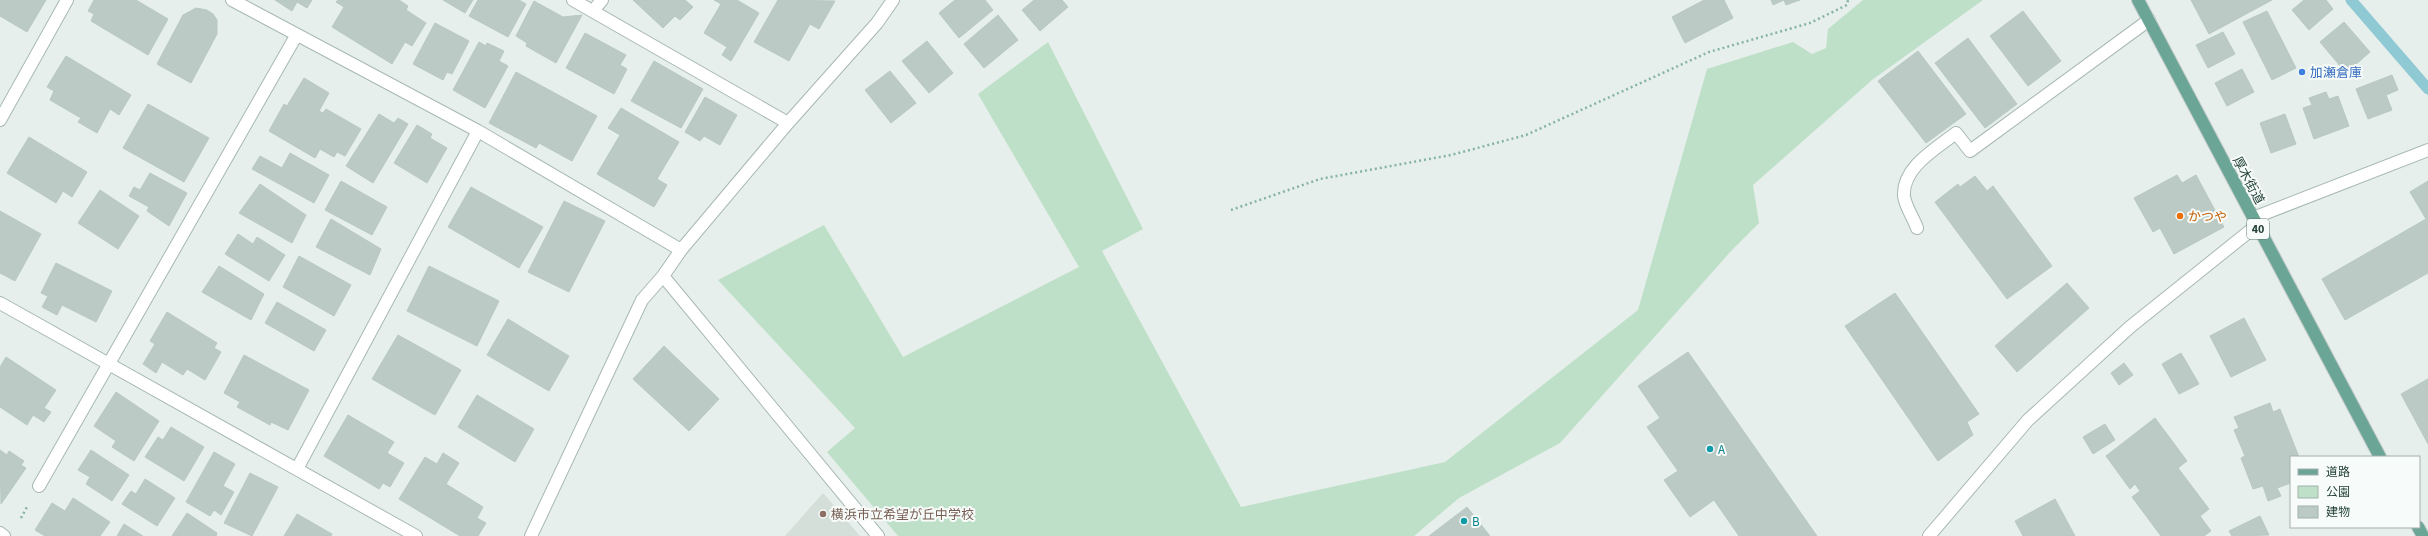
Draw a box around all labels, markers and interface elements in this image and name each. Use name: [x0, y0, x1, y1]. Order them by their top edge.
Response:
place label: 加瀬倉庫: [2310, 64, 2362, 82]
marker: 加瀬倉庫: [2297, 67, 2307, 77]
street label: 厚木街道: [2228, 153, 2268, 208]
place label: かつや: [2188, 208, 2227, 226]
marker: かつや: [2175, 211, 2185, 221]
road number: 40: [2247, 219, 2269, 239]
place label: A: [1718, 441, 1726, 459]
marker: A: [1705, 444, 1715, 454]
legend: [2290, 456, 2420, 528]
text: 道路: [2326, 464, 2350, 481]
text: 公園: [2326, 484, 2350, 501]
text: 建物: [2326, 504, 2350, 521]
place label: 横浜市立希望が丘中学校: [831, 506, 974, 524]
marker: 横浜市立希望が丘中学校: [818, 509, 828, 519]
place label: B: [1472, 513, 1480, 531]
marker: B: [1459, 516, 1469, 526]

